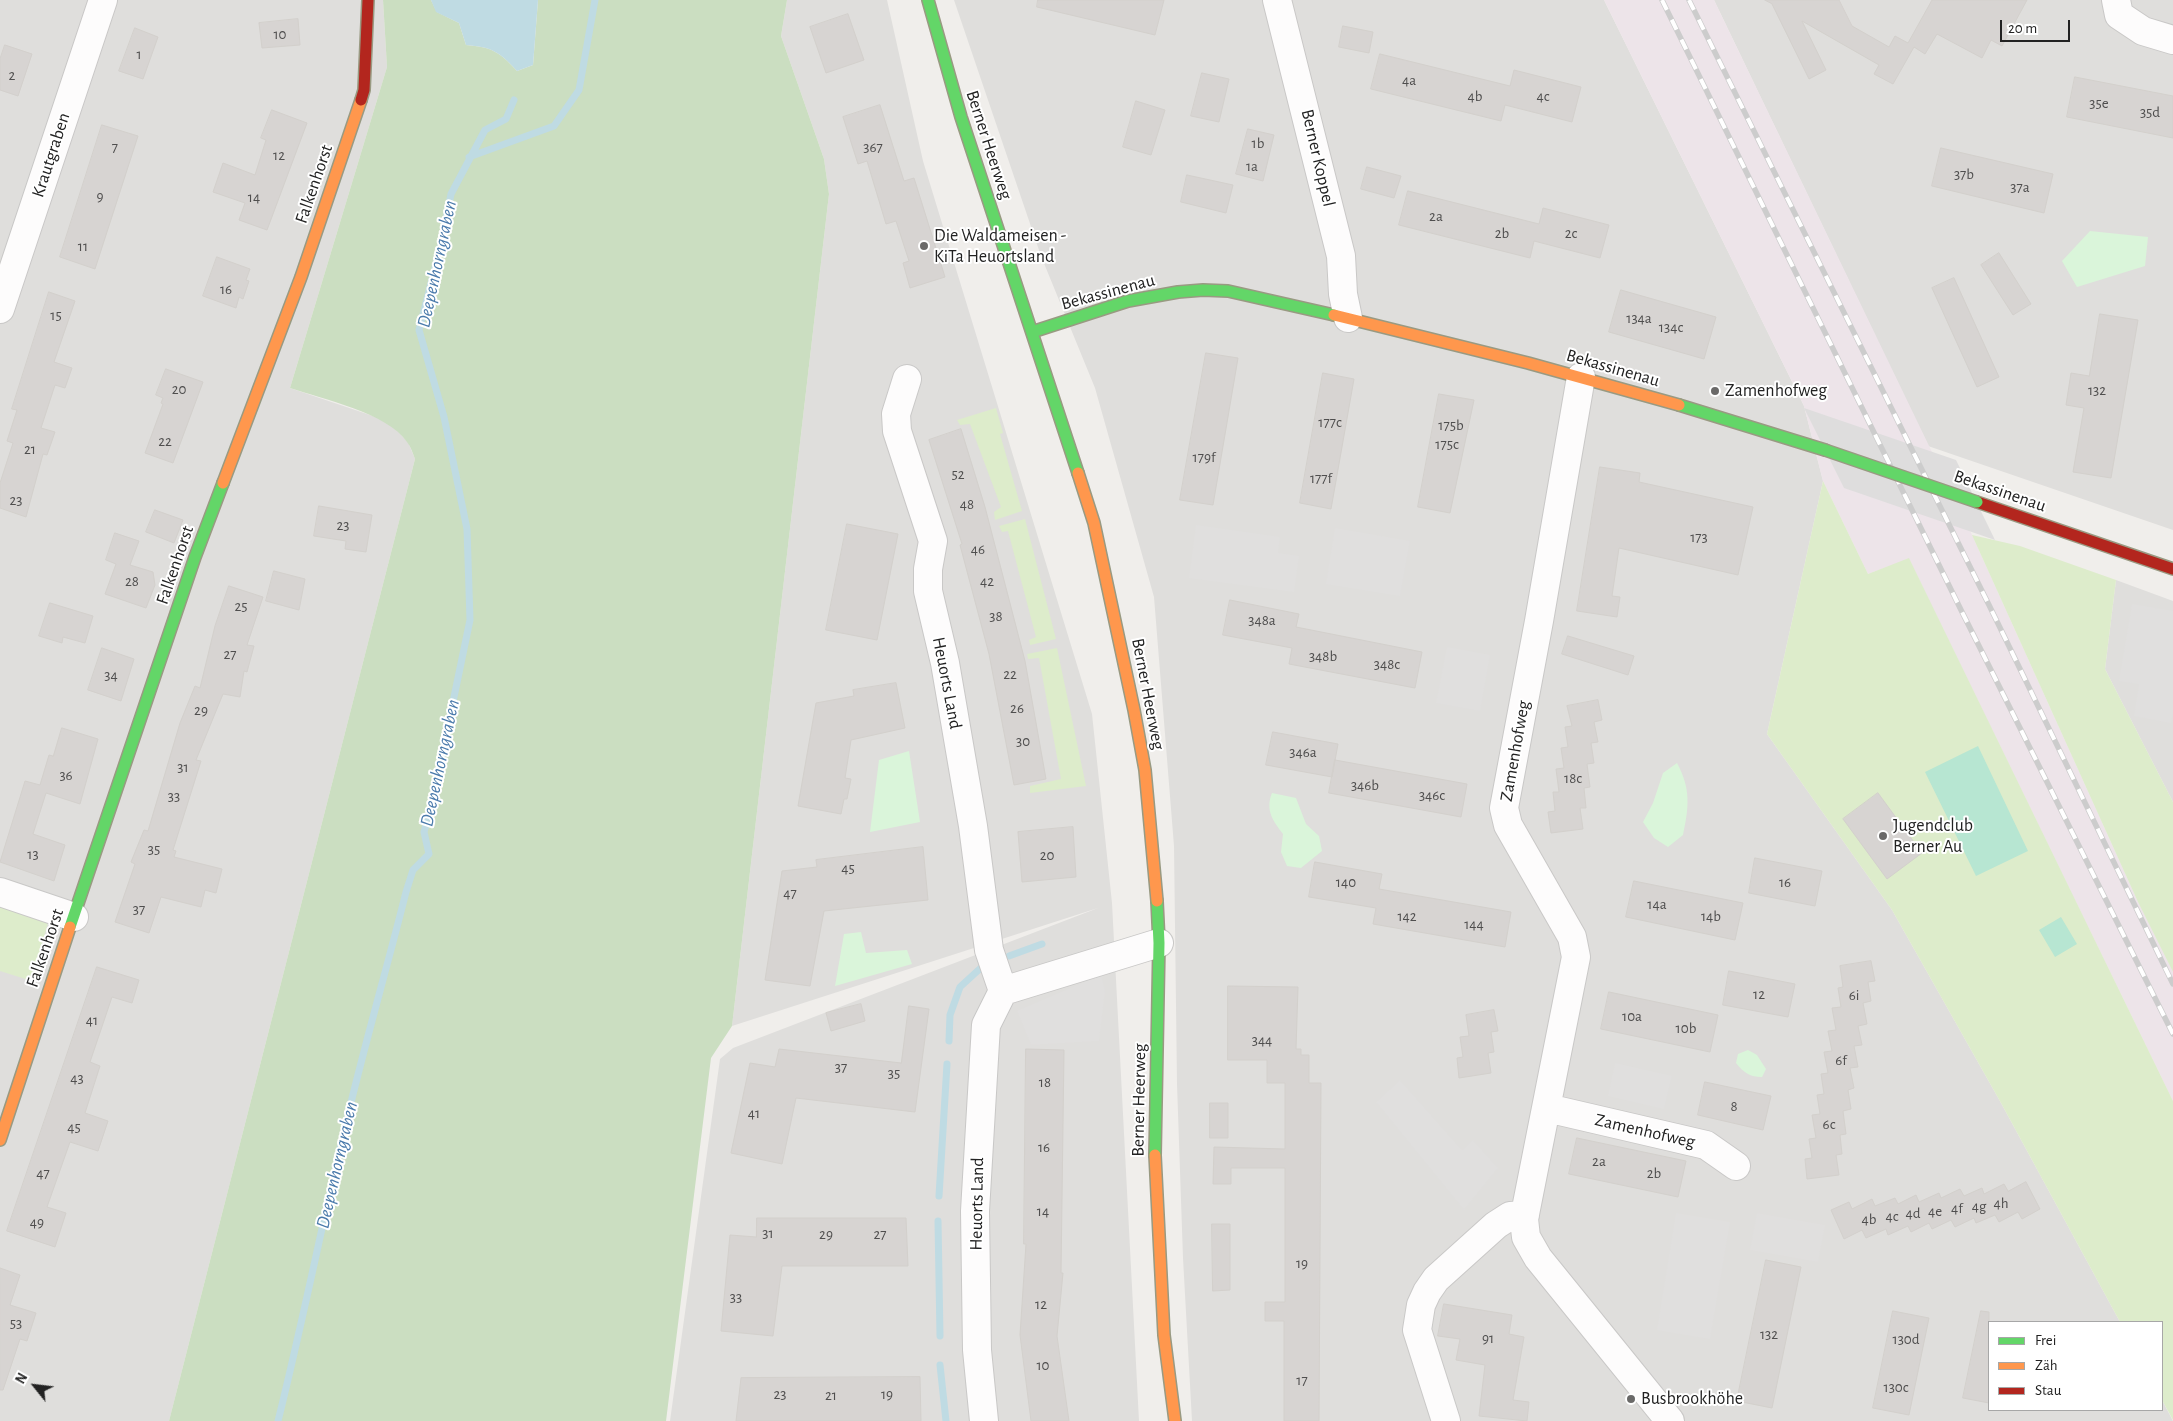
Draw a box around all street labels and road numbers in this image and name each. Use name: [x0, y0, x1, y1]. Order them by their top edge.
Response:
street label: Berner Heerweg: [961, 88, 1017, 202]
street label: Berner Koppel: [1296, 107, 1340, 209]
street label: Krautgraben: [27, 110, 75, 200]
street label: Falkenhorst: [290, 142, 338, 226]
street label: Bekassinenau: [1059, 269, 1157, 315]
street label: Bekassinenau: [1564, 344, 1662, 392]
street label: Bekassinenau: [1951, 465, 2049, 517]
street label: Falkenhorst: [151, 523, 199, 607]
street label: Heuorts Land: [927, 635, 967, 731]
street label: Berner Heerweg: [1127, 636, 1169, 752]
street label: Zamenhofweg: [1496, 699, 1534, 803]
street label: Falkenhorst: [21, 906, 69, 990]
street label: Berner Heerweg: [1127, 1043, 1151, 1157]
street label: Zamenhofweg: [1593, 1109, 1697, 1153]
street label: Heuorts Land: [965, 1157, 989, 1251]

